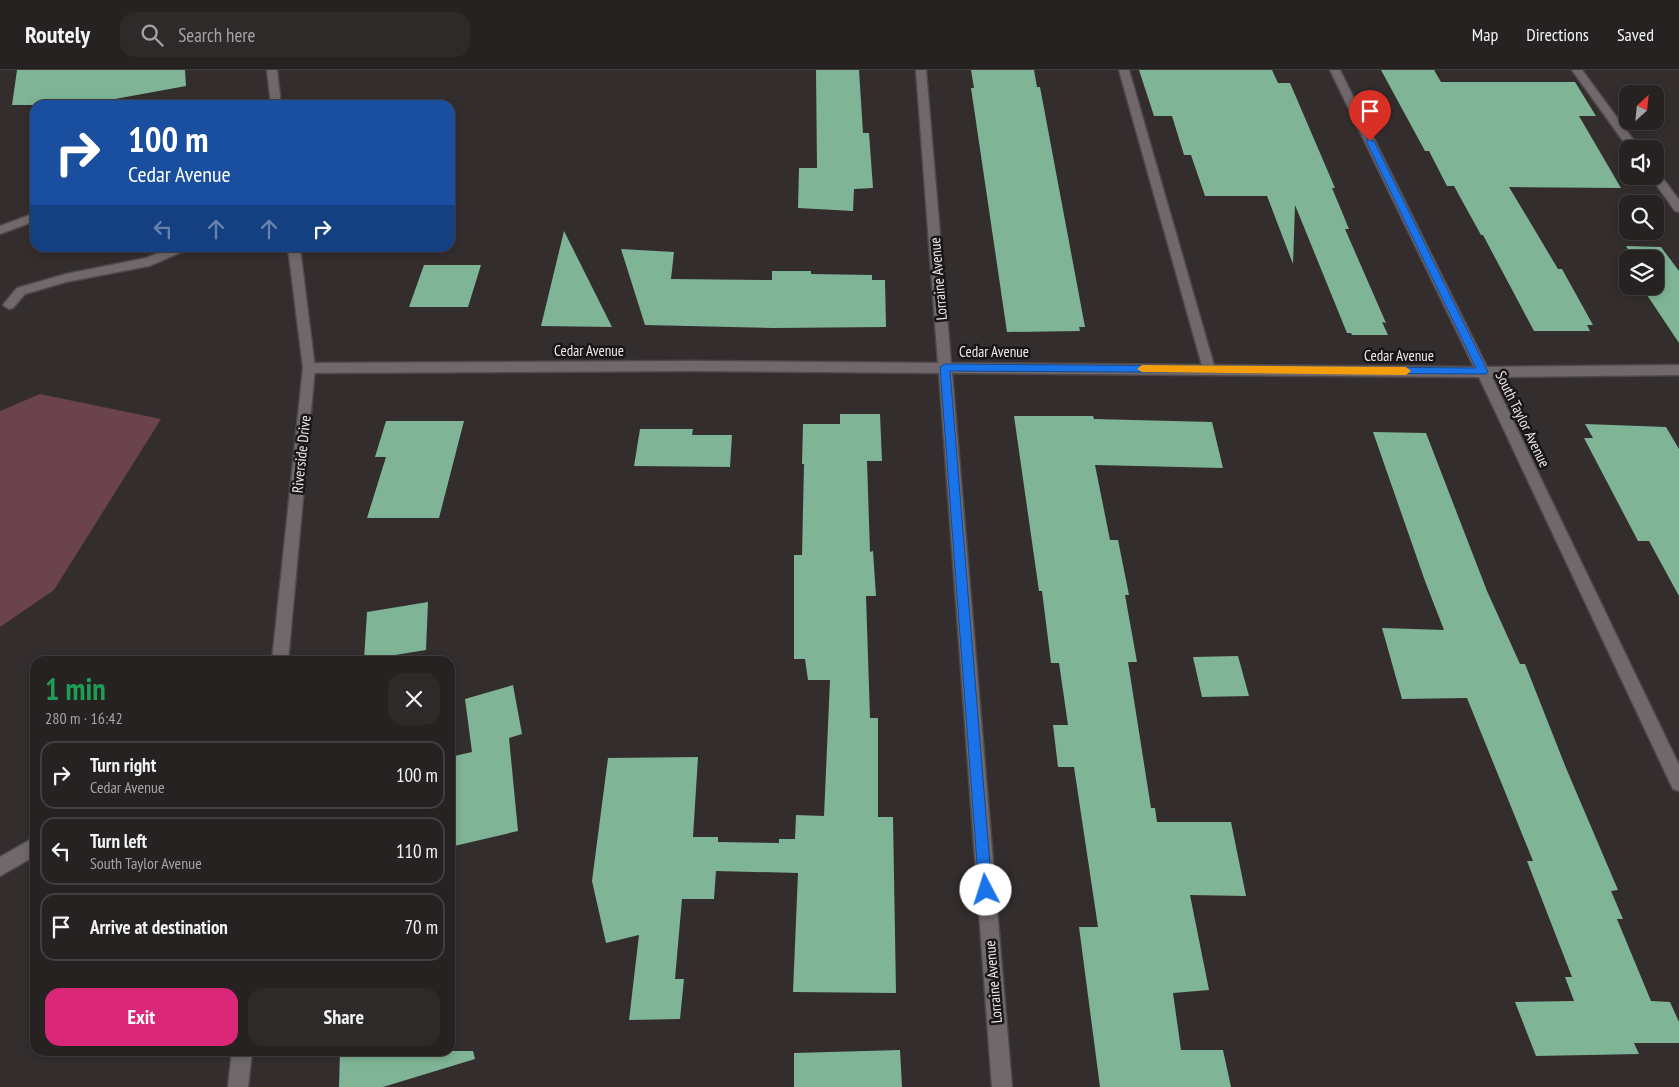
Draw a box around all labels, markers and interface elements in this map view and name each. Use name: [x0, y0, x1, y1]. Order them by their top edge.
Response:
search box: [120, 12, 470, 57]
text: Routely: [25, 19, 90, 50]
icon: search: [138, 21, 166, 49]
text: Search here: [178, 23, 255, 47]
text: Map: [1472, 23, 1498, 46]
text: Directions: [1526, 23, 1589, 46]
text: Saved: [1617, 23, 1654, 46]
north arrow: [1619, 85, 1664, 130]
map controls: [1619, 85, 1664, 295]
pin: [1349, 90, 1391, 141]
icon: arrive: [1356, 97, 1384, 125]
text: 100 m: [128, 116, 209, 162]
icon: right: [45, 120, 110, 185]
button: sound: [1619, 140, 1664, 185]
text: Cedar Avenue: [128, 160, 231, 188]
button: search: [1619, 195, 1664, 240]
icon: left: [149, 215, 177, 243]
icon: ahead: [202, 215, 230, 243]
icon: ahead: [255, 215, 283, 243]
icon: right: [308, 215, 336, 243]
street label: Lorraine Avenue: [925, 237, 951, 321]
button: layers: [1619, 250, 1664, 295]
street label: Cedar Avenue: [554, 341, 624, 360]
street label: Cedar Avenue: [959, 342, 1029, 361]
street label: Cedar Avenue: [1364, 346, 1434, 365]
street label: South Taylor Avenue: [1491, 368, 1555, 470]
street label: Riverside Drive: [287, 414, 315, 494]
text: 1 min: [45, 669, 106, 708]
button: close: [388, 673, 440, 725]
text: 280 m · 16:42: [45, 708, 123, 728]
text: Turn right: [90, 753, 156, 777]
icon: right: [47, 761, 75, 789]
text: 100 m: [396, 763, 438, 787]
text: Cedar Avenue: [90, 777, 165, 797]
text: Turn left: [90, 829, 147, 853]
icon: left: [47, 837, 75, 865]
text: 110 m: [396, 839, 438, 863]
text: South Taylor Avenue: [90, 853, 202, 873]
position arrow: [959, 863, 1011, 915]
icon: arrive: [47, 913, 75, 941]
text: Arrive at destination: [90, 915, 228, 939]
text: 70 m: [405, 915, 438, 939]
street label: Lorraine Avenue: [980, 940, 1006, 1024]
button: Exit: [45, 988, 238, 1046]
button: Share: [248, 988, 440, 1046]

